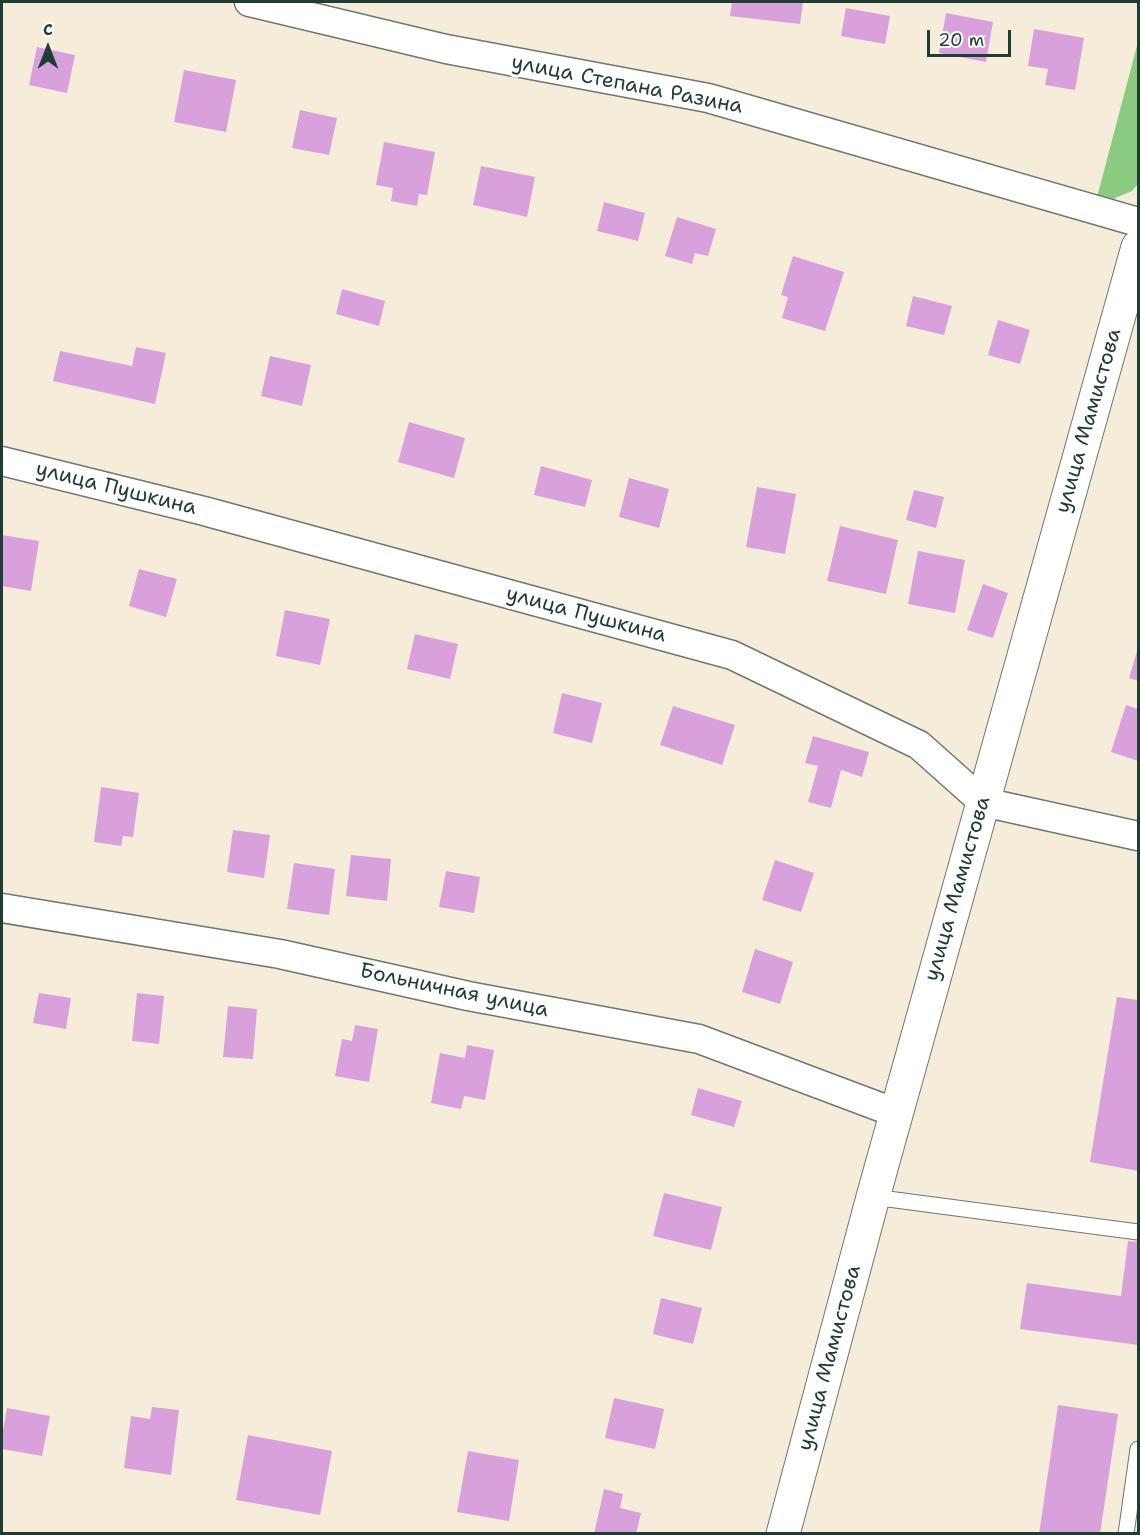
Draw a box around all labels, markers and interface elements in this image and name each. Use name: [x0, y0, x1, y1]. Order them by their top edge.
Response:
north arrow: [18, 18, 78, 78]
scale bar: [930, 18, 1014, 56]
text: С: [43, 19, 53, 40]
text: 20 m: [938, 28, 984, 52]
street label: улица Степана Разина: [509, 50, 745, 120]
street label: улица Мамистова: [1051, 326, 1127, 516]
street label: улица Пушкина: [33, 457, 199, 521]
street label: улица Пушкина: [503, 582, 669, 648]
street label: улица Мамистова: [920, 794, 996, 984]
street label: Больничная улица: [357, 959, 551, 1023]
street label: улица Мамистова: [793, 1262, 867, 1454]

